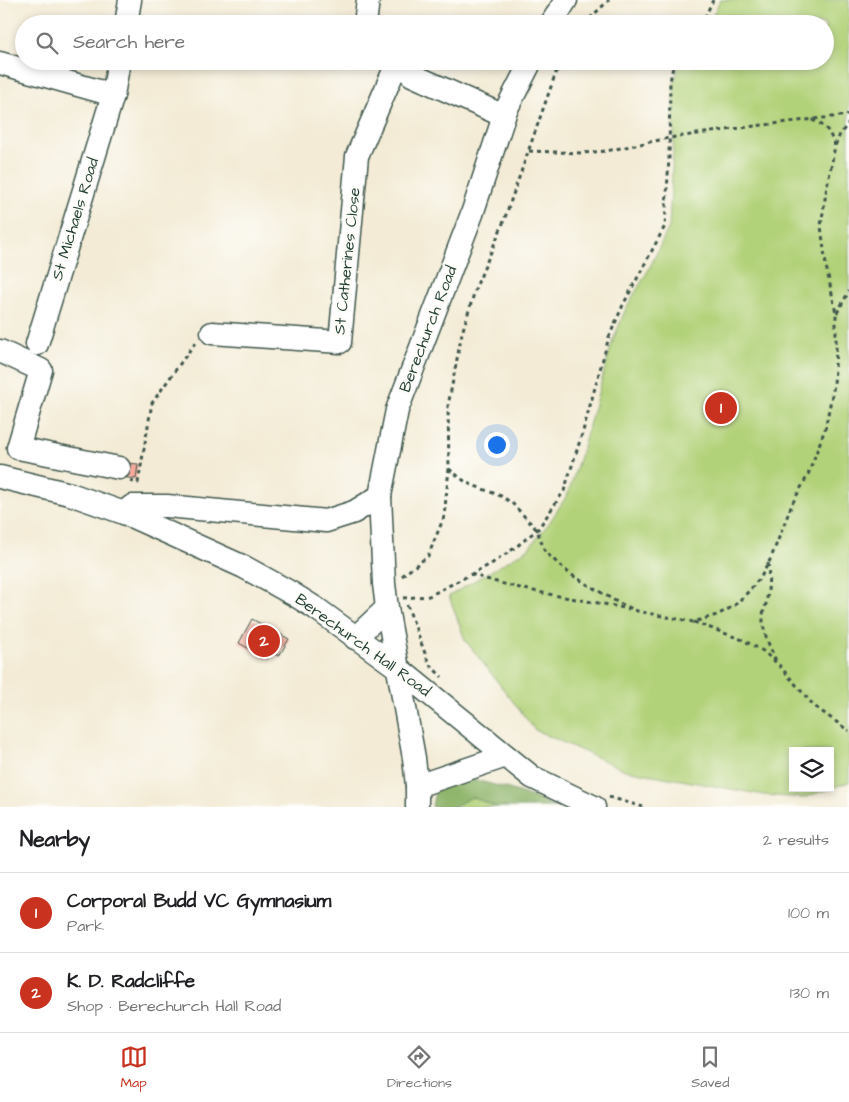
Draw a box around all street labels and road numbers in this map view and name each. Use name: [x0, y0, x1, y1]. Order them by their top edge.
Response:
street label: St Michaels Road: [46, 155, 104, 283]
street label: St Catherines Close: [328, 186, 366, 336]
street label: Berechurch Road: [394, 263, 462, 395]
street label: Berechurch Hall Road: [291, 588, 435, 702]

